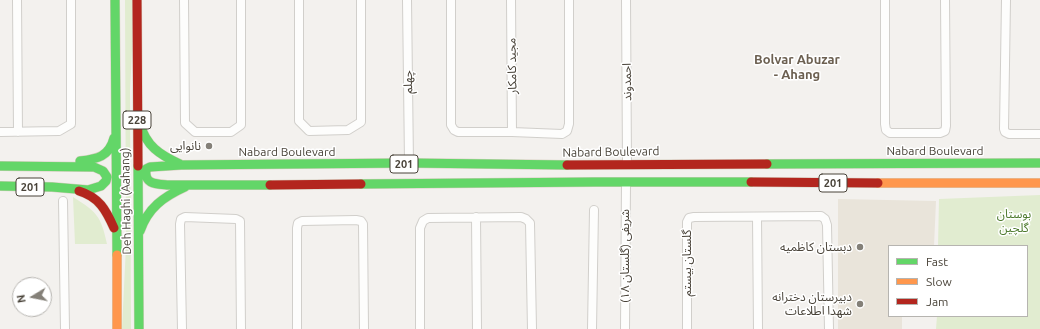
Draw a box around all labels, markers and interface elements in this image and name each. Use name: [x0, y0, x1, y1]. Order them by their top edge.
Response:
street label: مجید کامکار: [504, 38, 520, 94]
district label: Bolvar Abuzar - Ahang: [754, 52, 840, 83]
street label: احمدوند: [619, 63, 635, 101]
street label: چهلم: [401, 70, 415, 94]
road number: 228: [123, 111, 151, 129]
place label: نانوایی: [170, 139, 201, 153]
marker: نانوایی: [204, 141, 214, 151]
street label: Nabard Boulevard: [562, 144, 660, 160]
street label: Nabard Boulevard: [886, 144, 984, 158]
street label: Nabard Boulevard: [238, 145, 336, 159]
street label: Deh Haghi (Aahang): [118, 147, 134, 255]
road number: 201: [390, 155, 418, 173]
road number: 201: [819, 174, 847, 192]
road number: 201: [16, 178, 44, 196]
park label: بوستان گلچین: [997, 207, 1031, 235]
street label: شریفی (گلستان ۱۸): [618, 209, 632, 303]
street label: گلستان بیستم: [680, 230, 694, 296]
place label: دبستان کاظمیه: [780, 240, 852, 254]
marker: دبستان کاظمیه: [855, 242, 865, 252]
legend: [888, 245, 1028, 317]
text: Fast: [926, 255, 948, 268]
text: Slow: [926, 275, 952, 288]
north arrow: [12, 277, 52, 317]
place label: دبیرستان دخترانه شهدا اطلاعات: [772, 290, 852, 318]
text: N: [15, 294, 28, 304]
text: Jam: [926, 295, 948, 308]
marker: دبیرستان دخترانه شهدا اطلاعات: [855, 299, 865, 309]

